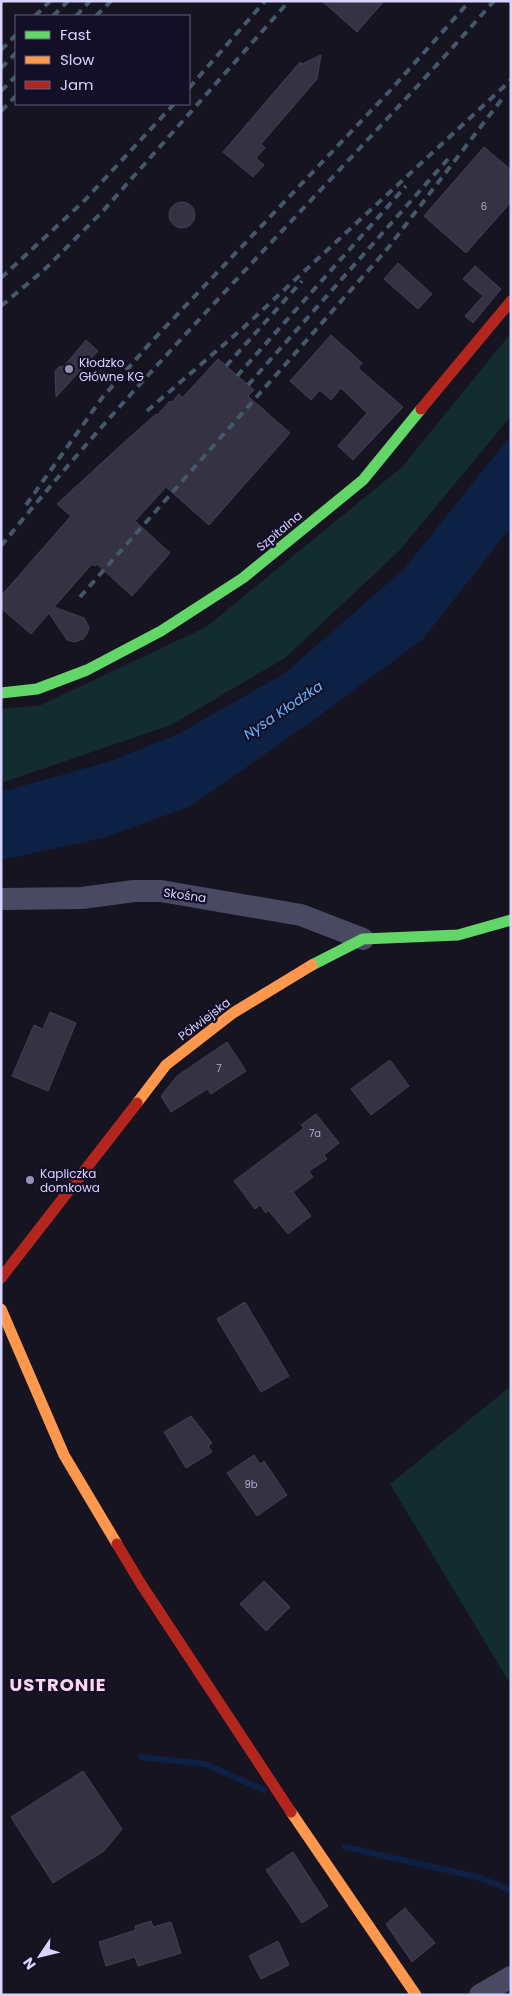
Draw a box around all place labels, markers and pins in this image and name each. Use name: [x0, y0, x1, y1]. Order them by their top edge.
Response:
place label: Kłodzko Główne KG: [79, 354, 144, 385]
marker: Kłodzko Główne KG: [63, 363, 75, 375]
place label: Kapliczka domkowa: [40, 1165, 100, 1196]
marker: Kapliczka domkowa: [24, 1174, 36, 1186]

